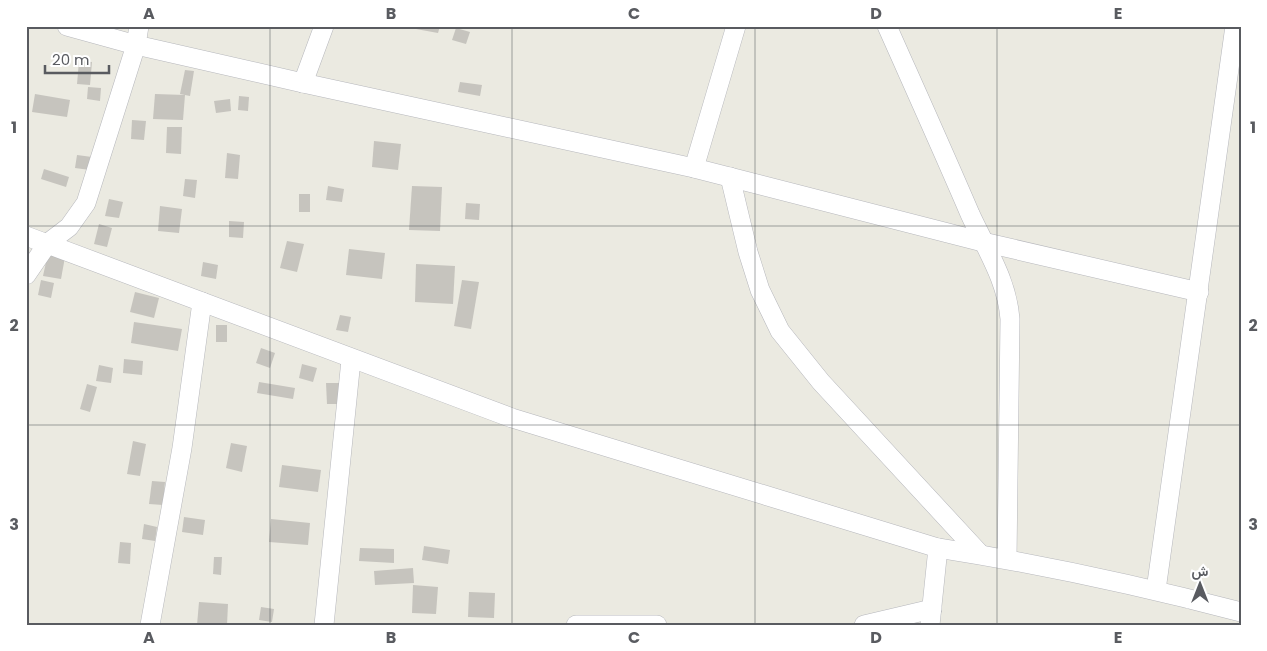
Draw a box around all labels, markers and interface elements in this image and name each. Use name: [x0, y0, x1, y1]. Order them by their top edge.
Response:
text: A: [143, 2, 155, 25]
text: B: [386, 2, 396, 25]
text: C: [628, 2, 640, 25]
text: D: [870, 2, 882, 25]
text: E: [1114, 2, 1122, 25]
scale bar: [45, 42, 109, 74]
text: 20 m: [52, 49, 90, 70]
text: 1: [11, 116, 17, 139]
text: 1: [1250, 116, 1256, 139]
text: 2: [9, 314, 19, 337]
text: 2: [1248, 314, 1258, 337]
text: 3: [9, 513, 19, 536]
text: 3: [1248, 513, 1258, 536]
north arrow: [1174, 558, 1224, 608]
text: ش: [1192, 561, 1209, 581]
text: A: [143, 626, 155, 649]
text: B: [386, 626, 396, 649]
text: C: [628, 626, 640, 649]
text: D: [870, 626, 882, 649]
text: E: [1114, 626, 1122, 649]

